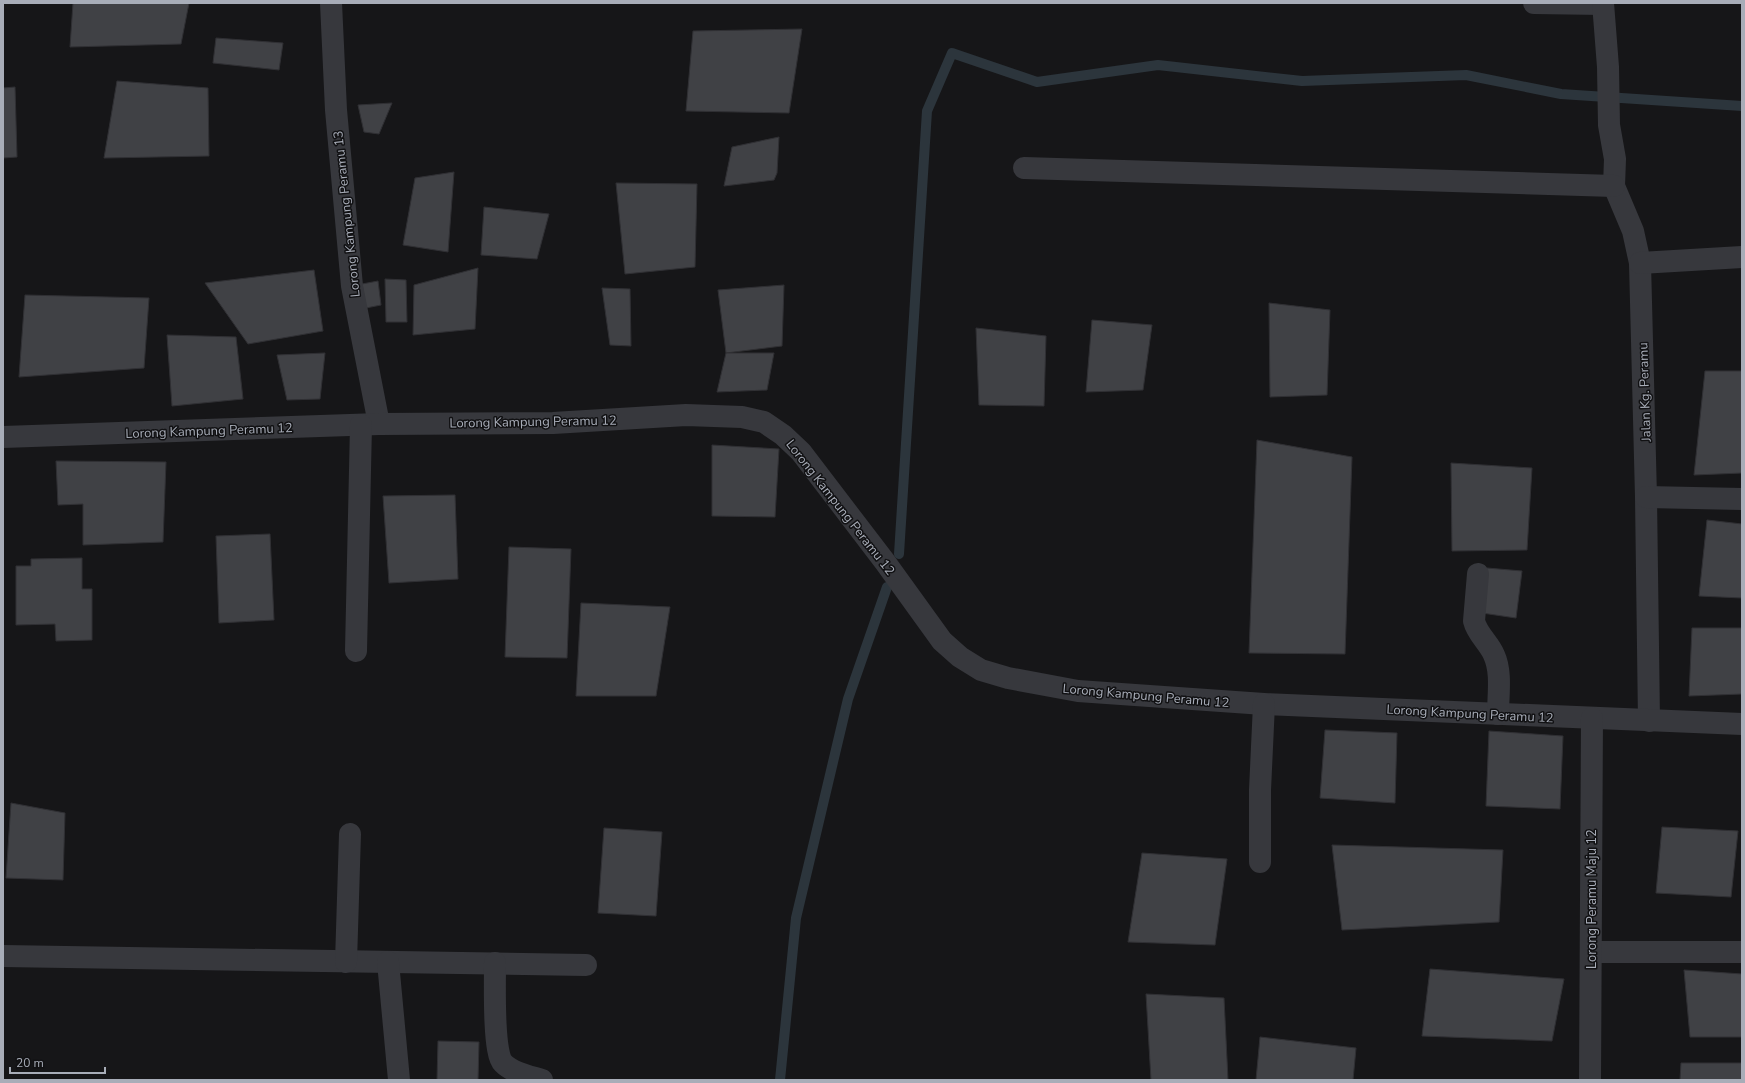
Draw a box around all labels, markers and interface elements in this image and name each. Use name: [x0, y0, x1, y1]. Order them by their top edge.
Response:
street label: Lorong Kampung Peramu 13: [329, 130, 365, 298]
street label: Jalan Kg. Peramu: [1634, 342, 1656, 443]
street label: Lorong Kampung Peramu 12: [449, 412, 617, 432]
street label: Lorong Kampung Peramu 12: [125, 419, 293, 443]
street label: Lorong Kampung Peramu 12: [782, 436, 899, 579]
street label: Lorong Kampung Peramu 12: [1062, 680, 1230, 712]
street label: Lorong Kampung Peramu 12: [1386, 701, 1554, 727]
street label: Lorong Peramu Maju 12: [1583, 829, 1601, 969]
scale bar: [10, 1049, 105, 1075]
text: 20 m: [16, 1055, 44, 1071]

